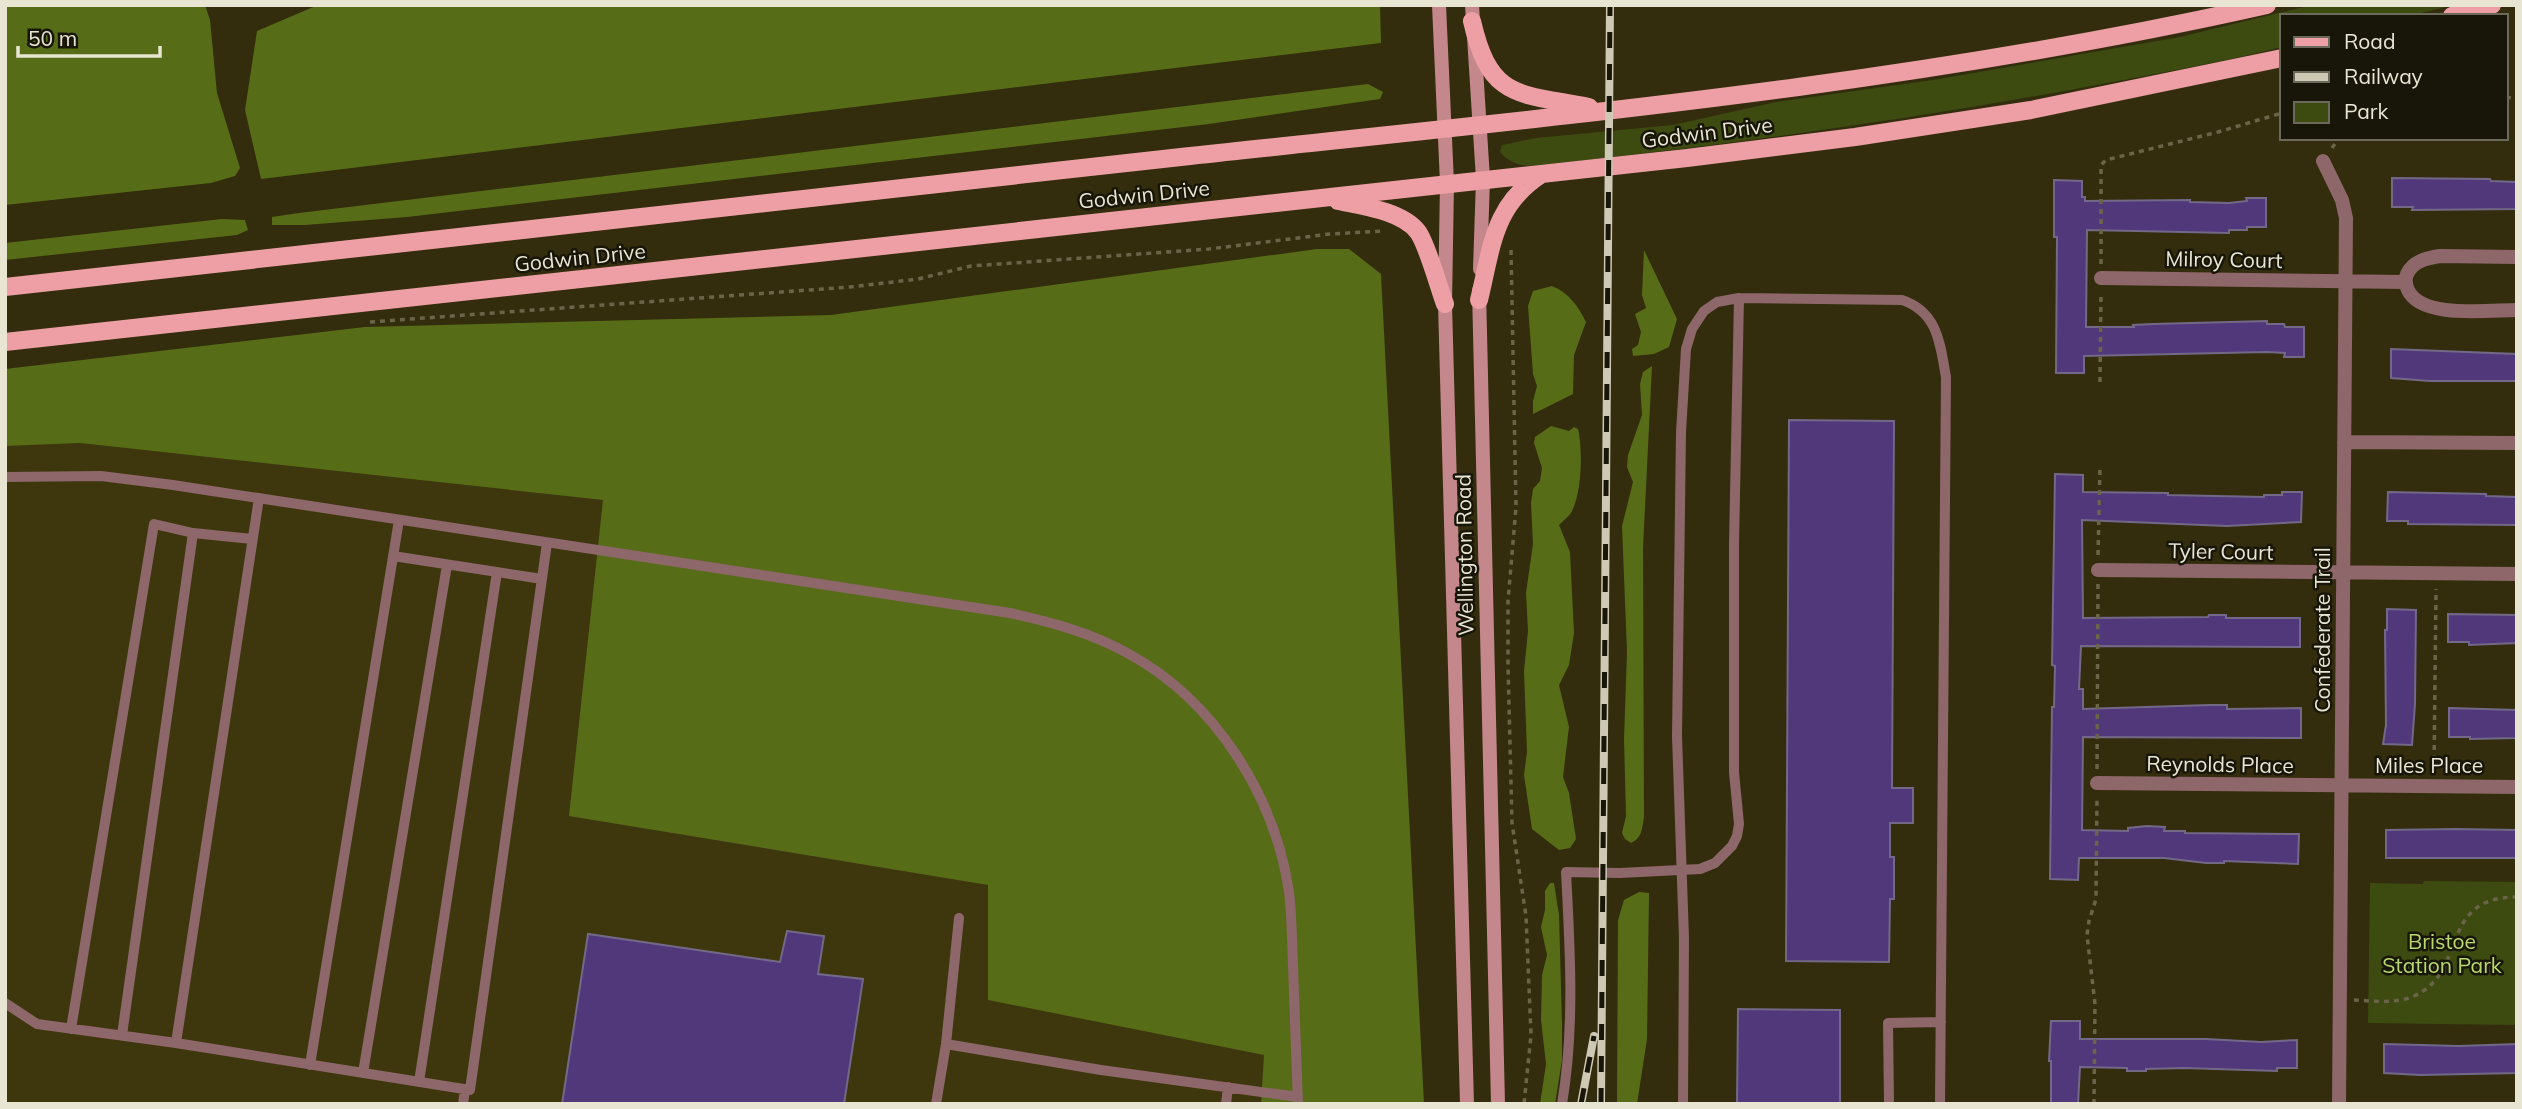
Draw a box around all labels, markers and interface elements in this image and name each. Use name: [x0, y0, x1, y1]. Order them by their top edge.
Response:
scale bar: [18, 14, 159, 58]
legend: [2280, 14, 2508, 140]
text: 50 m: [28, 25, 77, 51]
text: Road: [2344, 28, 2395, 54]
text: Railway: [2344, 63, 2423, 89]
text: Park: [2344, 98, 2388, 124]
street label: Godwin Drive: [1640, 111, 1774, 153]
street label: Godwin Drive: [1077, 174, 1211, 214]
street label: Godwin Drive: [513, 237, 647, 277]
street label: Milroy Court: [2165, 245, 2283, 273]
street label: Wellington Road: [1450, 474, 1478, 636]
street label: Tyler Court: [2168, 537, 2274, 565]
street label: Confederate Trail: [2309, 547, 2335, 713]
street label: Reynolds Place: [2146, 750, 2294, 778]
street label: Miles Place: [2375, 752, 2483, 778]
park label: Bristoe Station Park: [2382, 928, 2502, 978]

